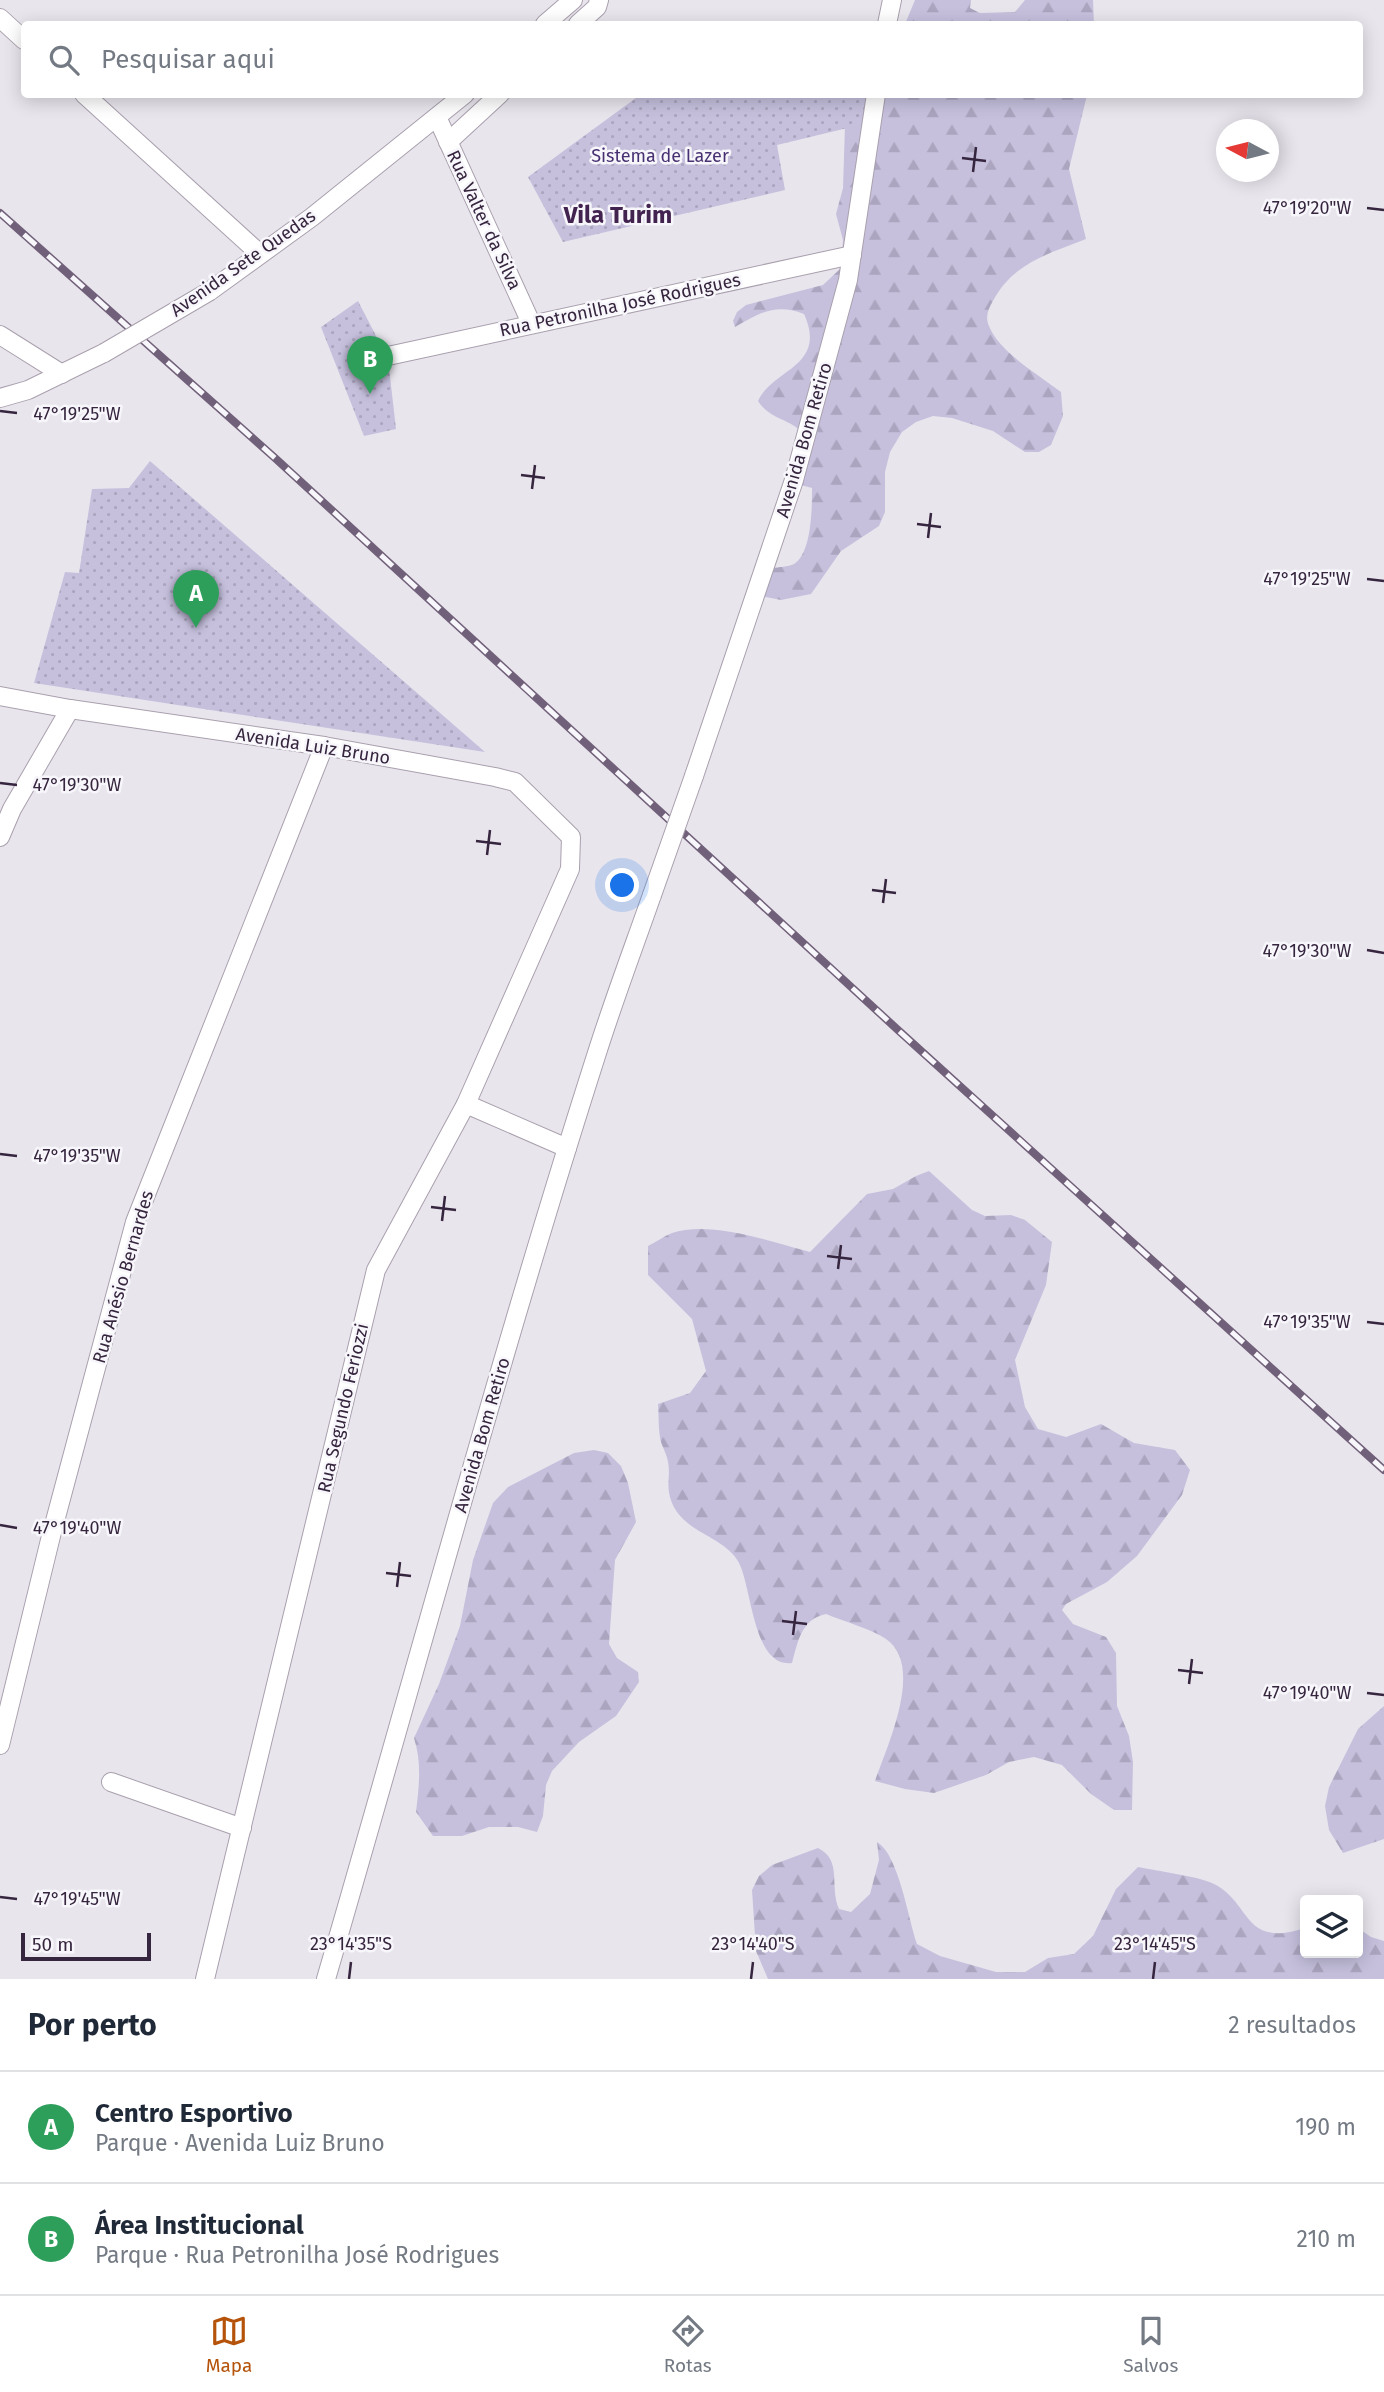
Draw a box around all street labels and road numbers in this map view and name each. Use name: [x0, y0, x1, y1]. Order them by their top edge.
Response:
street label: Rua Valter da Silva: [442, 147, 526, 293]
street label: Avenida Sete Quedas: [166, 205, 320, 321]
street label: Rua Petronilha José Rodrigues: [497, 269, 743, 341]
street label: Avenida Bom Retiro: [771, 360, 837, 520]
street label: Avenida Luiz Bruno: [234, 723, 392, 769]
street label: Rua Anésio Bernardes: [88, 1188, 158, 1366]
street label: Rua Segundo Feriozzi: [313, 1321, 373, 1495]
street label: Avenida Bom Retiro: [449, 1355, 515, 1515]

